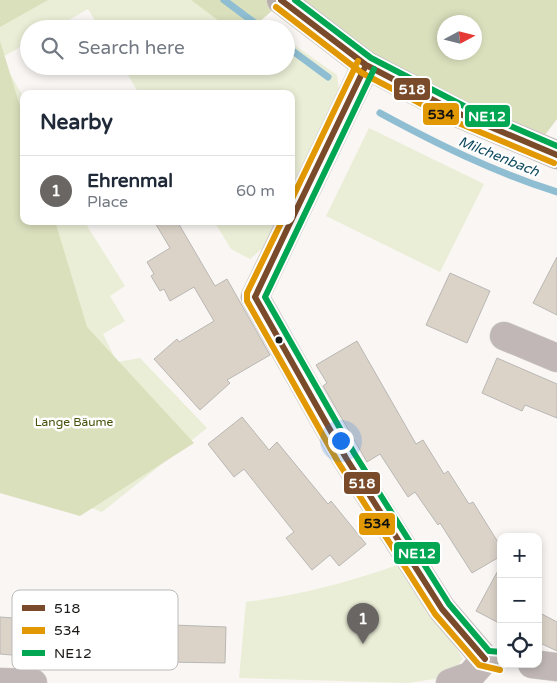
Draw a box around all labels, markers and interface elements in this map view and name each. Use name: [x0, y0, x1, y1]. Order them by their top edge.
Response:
north arrow: [437, 15, 482, 60]
search box: [20, 20, 295, 75]
icon: search: [38, 34, 66, 62]
text: Search here: [78, 37, 185, 59]
line badge: 518: [393, 77, 431, 101]
text: 518: [399, 81, 425, 98]
line badge: 534: [422, 102, 460, 126]
line badge: NE12: [464, 104, 511, 128]
text: 534: [428, 106, 454, 123]
text: NE12: [468, 108, 506, 125]
text: Nearby: [40, 110, 113, 135]
water label: Milchenbach: [456, 133, 542, 181]
text: Ehrenmal: [87, 170, 173, 192]
text: 1: [51, 181, 61, 201]
text: 60 m: [236, 181, 275, 201]
text: Place: [87, 192, 128, 212]
unlabelled marker: [274, 335, 284, 345]
park label: Lange Bäume: [35, 415, 113, 429]
your location: [328, 428, 354, 454]
line badge: 518: [343, 471, 381, 495]
text: 518: [349, 475, 375, 492]
line badge: 534: [358, 512, 396, 536]
text: 534: [364, 515, 390, 532]
map controls: [497, 533, 542, 668]
button: +: [497, 533, 542, 578]
line badge: NE12: [393, 541, 441, 565]
text: NE12: [398, 545, 436, 562]
button: −: [497, 578, 542, 623]
legend: [12, 590, 178, 670]
text: 518: [54, 600, 81, 617]
pin: 1: [347, 603, 379, 644]
text: 534: [54, 622, 81, 639]
button: locate: [497, 623, 542, 668]
text: NE12: [54, 645, 92, 662]

